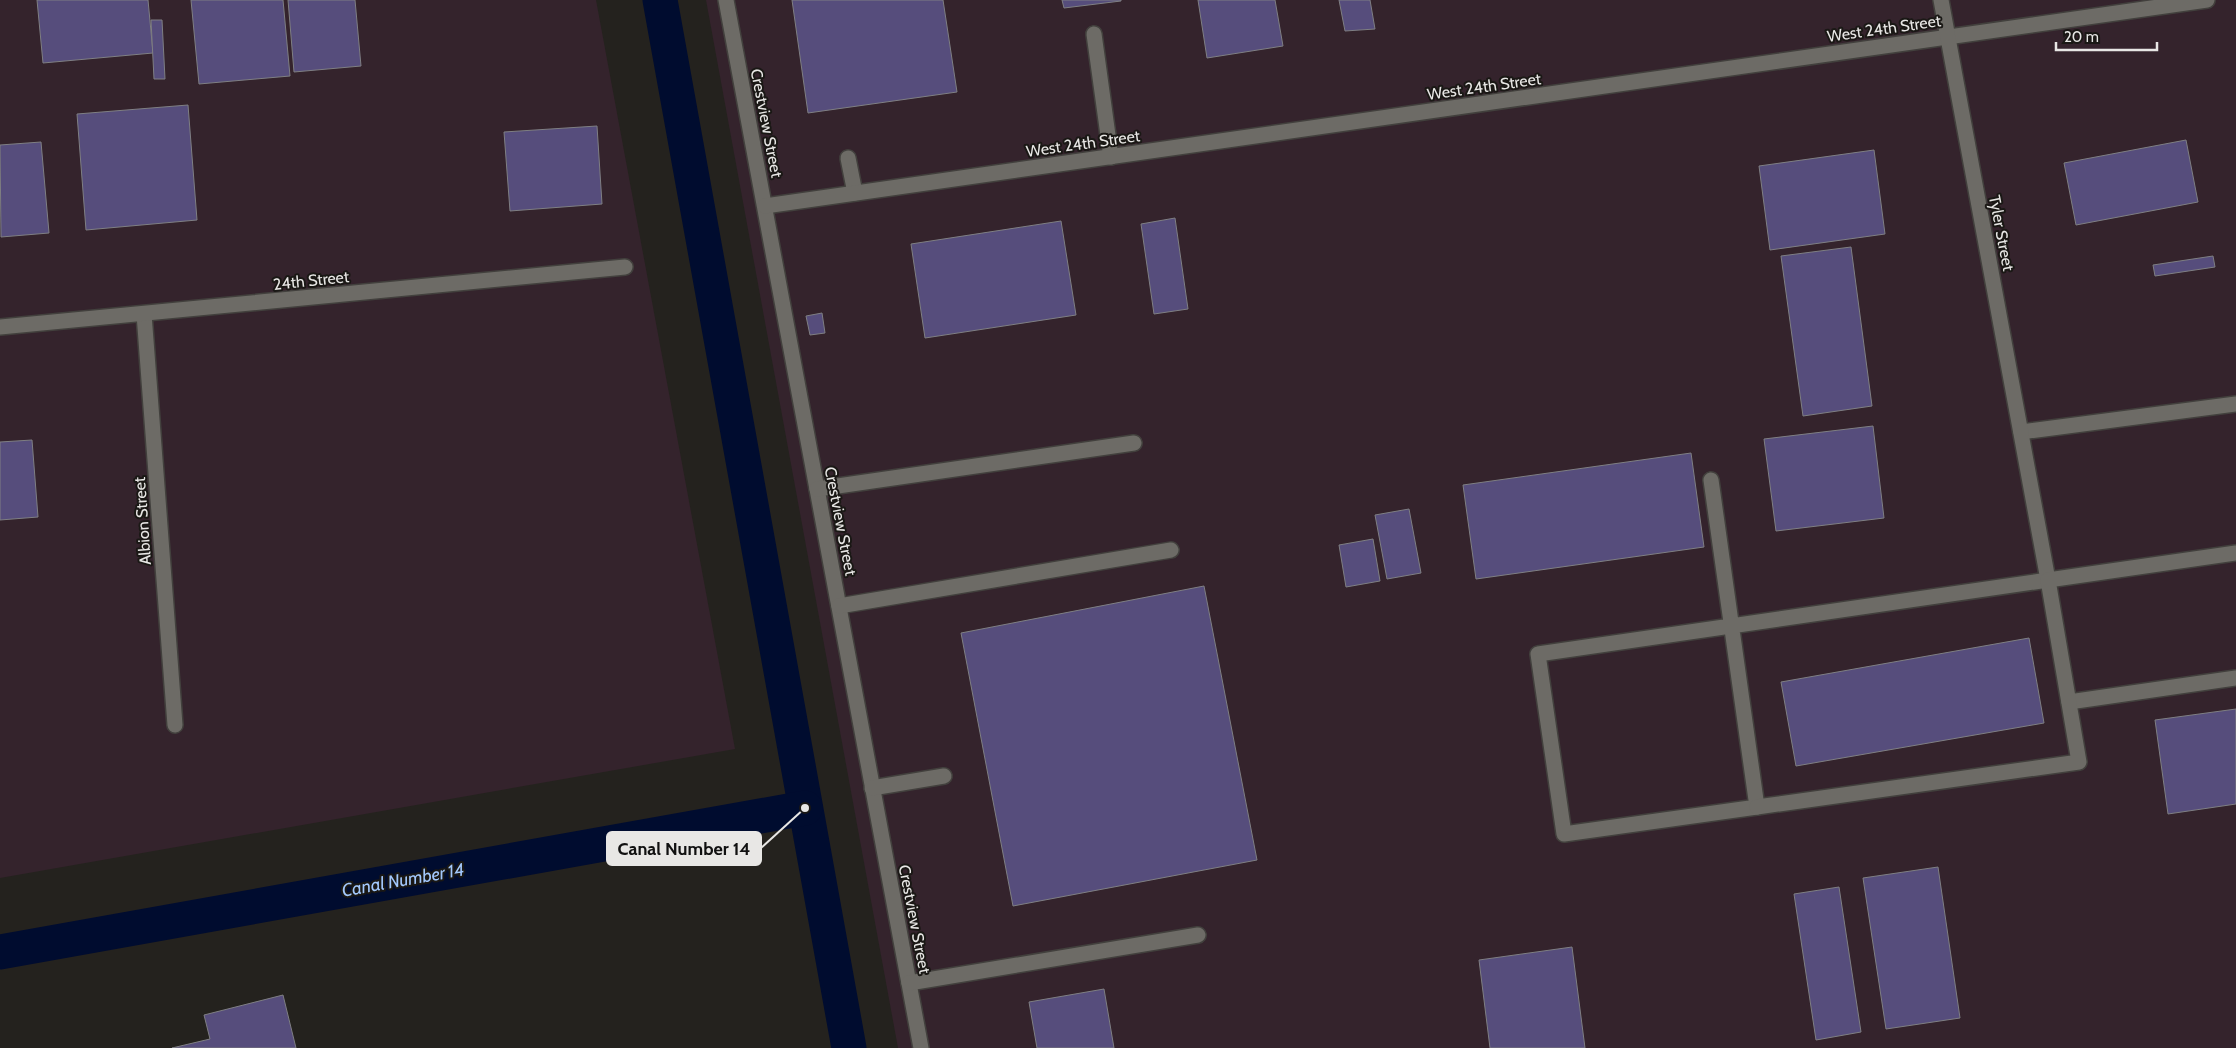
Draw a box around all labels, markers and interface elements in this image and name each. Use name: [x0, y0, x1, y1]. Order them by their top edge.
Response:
street label: West 24th Street: [1826, 11, 1943, 46]
scale bar: [2056, 20, 2157, 52]
text: 20 m: [2064, 28, 2099, 46]
street label: Crestview Street: [747, 67, 786, 180]
street label: West 24th Street: [1426, 69, 1543, 104]
street label: West 24th Street: [1025, 126, 1142, 161]
street label: Tyler Street: [1985, 194, 2018, 273]
street label: 24th Street: [272, 267, 351, 294]
street label: Crestview Street: [821, 465, 860, 578]
street label: Albion Street: [130, 476, 155, 566]
callout: Canal Number 14: [607, 832, 761, 865]
text: Canal Number 14: [617, 838, 751, 860]
water label: Canal Number 14: [340, 858, 466, 902]
street label: Crestview Street: [895, 863, 934, 976]

